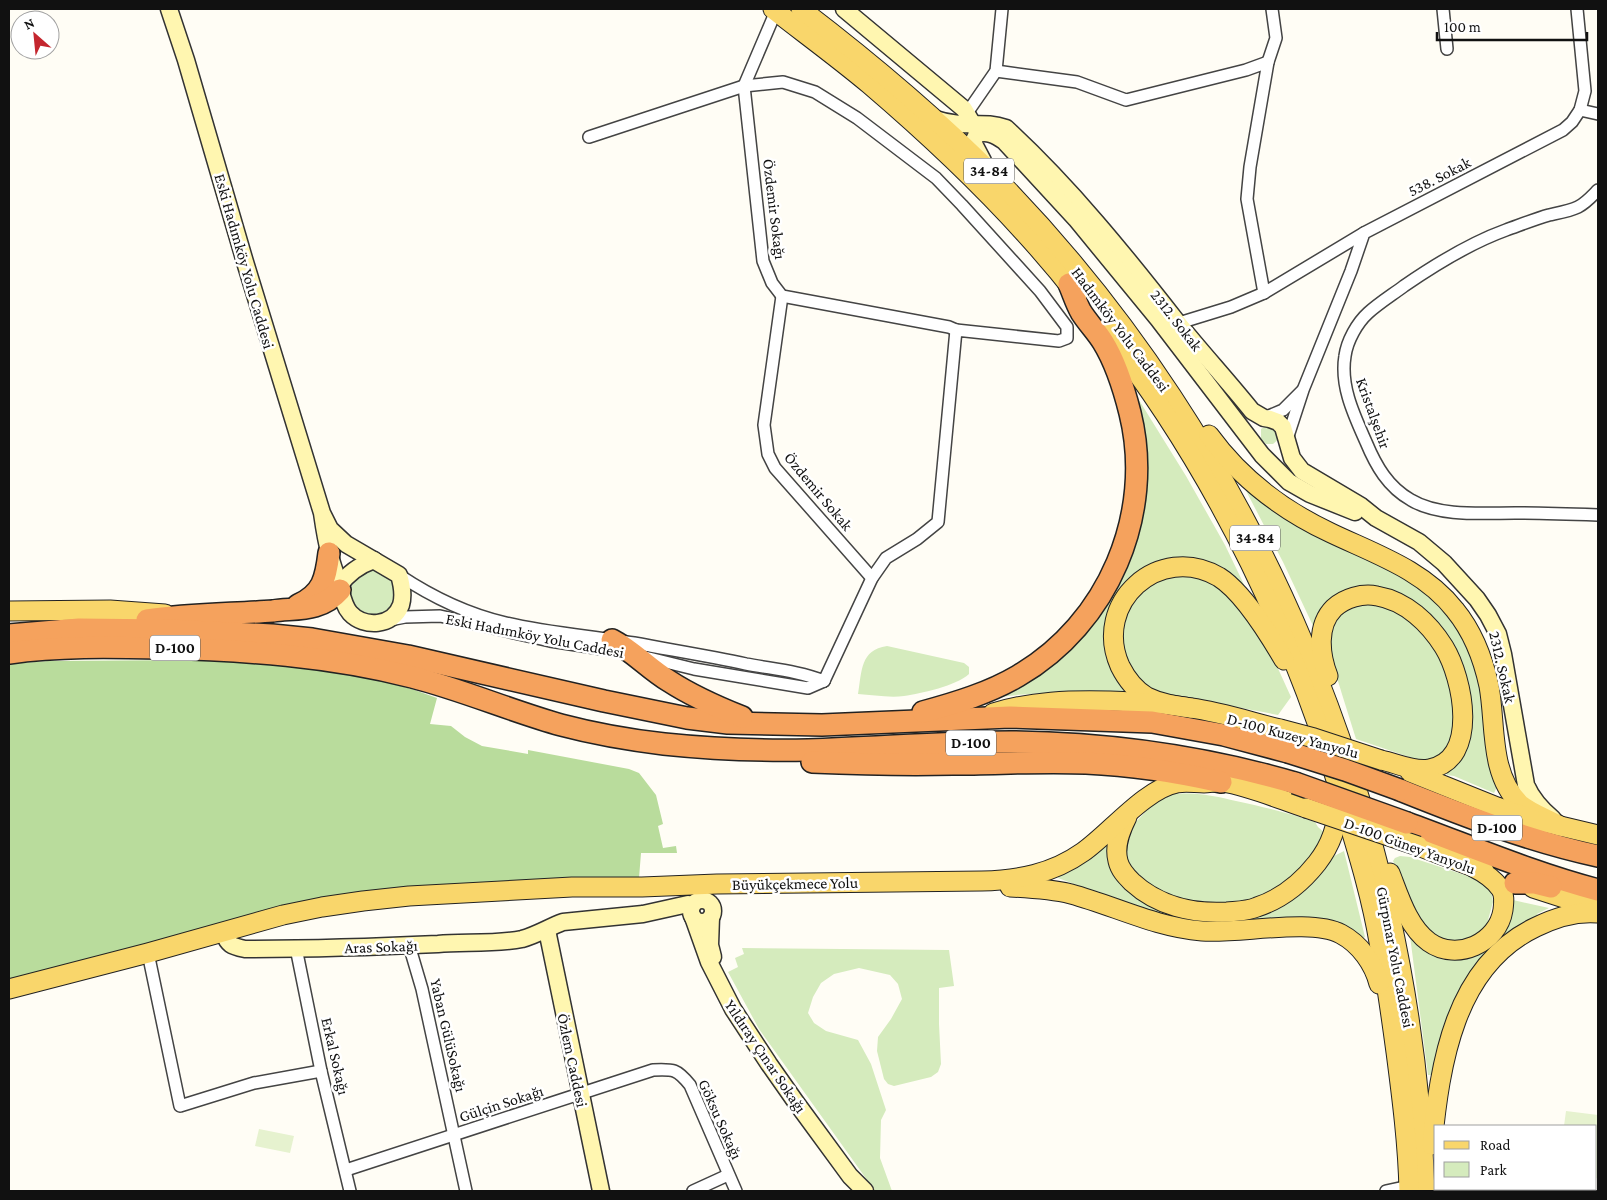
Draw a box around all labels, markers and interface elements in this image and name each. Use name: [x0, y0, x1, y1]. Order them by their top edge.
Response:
north arrow: [10, 10, 60, 60]
scale bar: [1437, 10, 1587, 42]
text: N: [21, 14, 37, 33]
text: 100 m: [1444, 19, 1481, 35]
street label: 538. Sokak: [1405, 153, 1474, 199]
street label: Özdemir Sokağı: [759, 158, 789, 260]
road number: 34-84: [964, 158, 1014, 184]
street label: Eski Hadımköy Yolu Caddesi: [210, 172, 278, 351]
street label: Hadımköy Yolu Caddesi: [1067, 264, 1173, 395]
street label: 2312. Sokak: [1147, 286, 1206, 355]
street label: Kristalşehir: [1352, 376, 1394, 451]
street label: Özdemir Sokak: [781, 449, 856, 534]
road number: 34-84: [1230, 526, 1280, 550]
street label: Eski Hadımköy Yolu Caddesi: [444, 610, 625, 662]
street label: 2312. Sokak: [1486, 630, 1519, 705]
road number: D-100: [150, 636, 200, 660]
street label: D-100 Kuzey Yanyolu: [1225, 710, 1361, 762]
road number: D-100: [946, 730, 996, 756]
street label: D-100 Güney Yanyolu: [1341, 814, 1478, 878]
road number: D-100: [1472, 816, 1522, 840]
street label: Büyükçekmece Yolu: [732, 874, 859, 894]
street label: Gürpınar Yolu Caddesi: [1372, 885, 1418, 1029]
street label: Aras Sokağı: [344, 937, 418, 957]
street label: Yaban GülüSokağı: [426, 977, 470, 1094]
street label: Yıldıray Çınar Sokağı: [721, 997, 810, 1117]
street label: Özlem Caddesi: [554, 1012, 591, 1109]
street label: Erkal Sokağı: [317, 1016, 353, 1097]
street label: Göksu Sokağı: [694, 1077, 746, 1162]
street label: Gülçin Sokağı: [457, 1082, 546, 1126]
legend: [1434, 1125, 1597, 1190]
text: Road: [1480, 1137, 1511, 1153]
text: Park: [1480, 1162, 1507, 1178]

